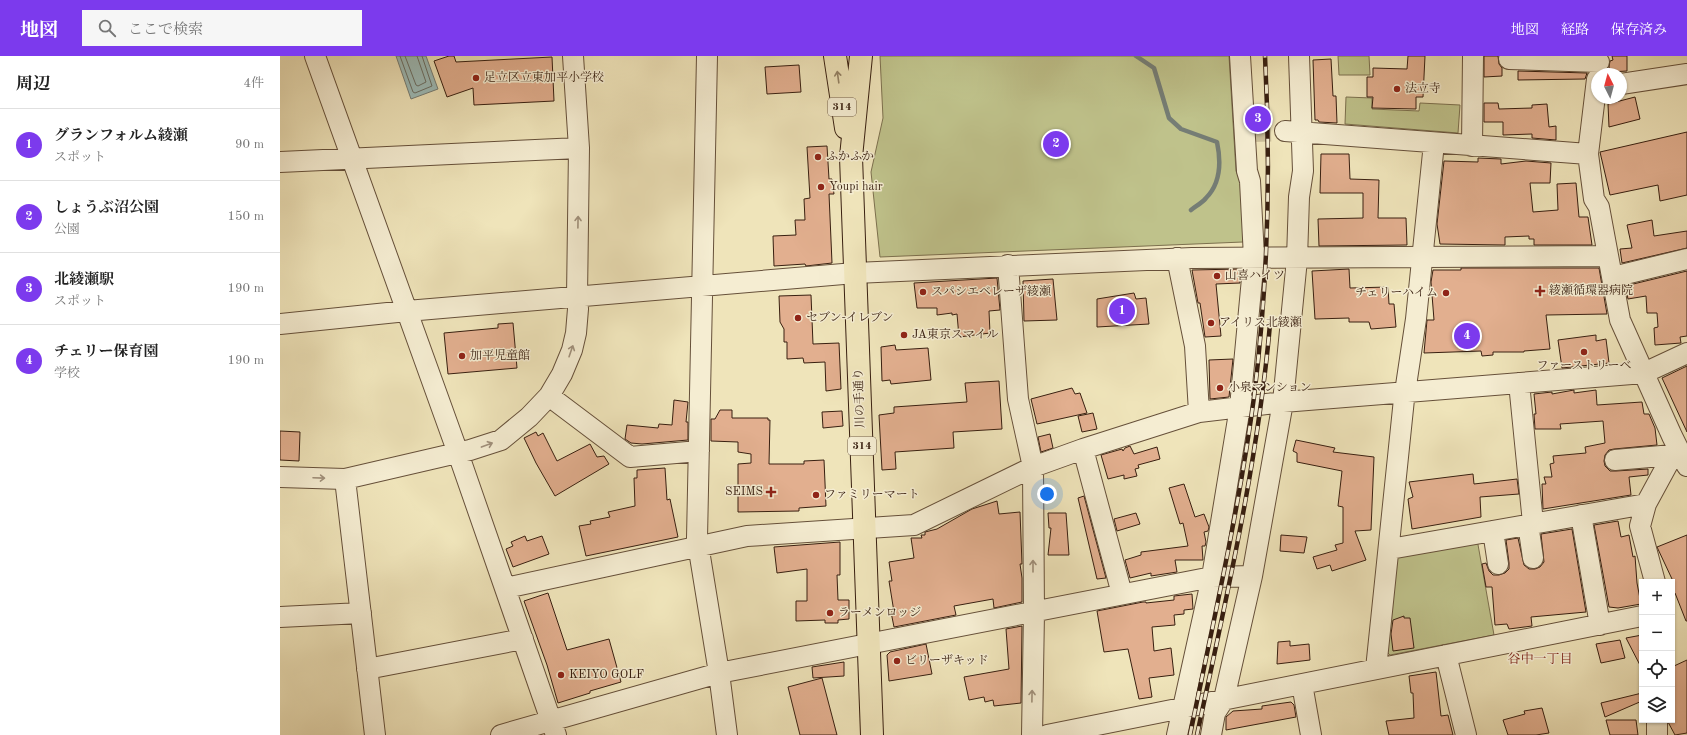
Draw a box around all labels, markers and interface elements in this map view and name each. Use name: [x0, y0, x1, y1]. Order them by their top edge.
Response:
search box: [82, 10, 362, 46]
icon: search: [96, 17, 118, 39]
text: 地図: [20, 22, 58, 41]
text: ここで検索: [128, 23, 203, 38]
text: 地図: [1511, 23, 1539, 37]
text: 経路: [1561, 23, 1589, 37]
text: 保存済み: [1611, 23, 1667, 37]
north arrow: [1591, 68, 1627, 104]
place label: 足立区立東加平小学校: [484, 70, 604, 84]
one-way arrow: [834, 71, 842, 84]
marker: 足立区立東加平小学校: [471, 73, 481, 83]
text: 周辺: [16, 76, 50, 93]
text: 4件: [243, 77, 264, 90]
place label: 法立寺: [1405, 81, 1441, 95]
marker: 法立寺: [1392, 84, 1402, 94]
road number: 314: [828, 98, 856, 116]
pin: 3: [1245, 104, 1271, 134]
text: グランフォルム綾瀬: [54, 129, 188, 144]
pin: 2: [1043, 129, 1069, 159]
text: 1: [25, 138, 33, 151]
text: 90 m: [235, 138, 264, 151]
place label: ふかふか: [826, 150, 874, 163]
text: スポット: [54, 151, 106, 164]
marker: ふかふか: [813, 152, 823, 162]
place label: Youpi hair: [829, 181, 883, 193]
marker: Youpi hair: [816, 182, 826, 192]
text: しょうぶ沼公園: [54, 201, 159, 216]
text: 2: [25, 210, 33, 223]
text: 150 m: [227, 210, 264, 223]
one-way arrow: [574, 216, 581, 229]
text: 公園: [54, 223, 80, 236]
place label: 山喜ハイツ: [1225, 268, 1285, 282]
marker: 山喜ハイツ: [1212, 271, 1222, 281]
text: 北綾瀬駅: [54, 273, 114, 288]
text: 3: [25, 282, 33, 295]
text: 190 m: [227, 282, 264, 295]
place label: 綾瀬循環器病院: [1549, 283, 1633, 297]
place label: スパシエベレーザ綾瀬: [931, 284, 1051, 298]
marker: 綾瀬循環器病院: [1534, 285, 1546, 297]
place label: チェリーハイム: [1355, 286, 1438, 299]
marker: スパシエベレーザ綾瀬: [918, 287, 928, 297]
marker: チェリーハイム: [1441, 288, 1451, 298]
text: スポット: [54, 295, 106, 308]
pin: 1: [1109, 296, 1135, 326]
place label: セブン-イレブン: [806, 311, 893, 324]
marker: セブン-イレブン: [793, 313, 803, 323]
place label: アイリス北綾瀬: [1219, 315, 1302, 329]
marker: アイリス北綾瀬: [1206, 318, 1216, 328]
pin: 4: [1454, 321, 1480, 351]
place label: JA東京スマイル: [912, 327, 998, 341]
marker: JA東京スマイル: [899, 330, 909, 340]
text: チェリー保育園: [54, 345, 159, 360]
one-way arrow: [568, 345, 575, 358]
marker: ファーストリーベ: [1579, 347, 1589, 357]
place label: 加平児童館: [470, 348, 530, 362]
marker: 加平児童館: [457, 351, 467, 361]
text: 4: [25, 354, 33, 367]
text: 190 m: [227, 354, 264, 367]
place label: ファーストリーベ: [1536, 359, 1632, 372]
text: 学校: [54, 367, 80, 380]
street label: 川の手通り: [851, 368, 867, 428]
place label: 小泉マンション: [1228, 380, 1311, 394]
marker: 小泉マンション: [1215, 383, 1225, 393]
road number: 314: [848, 437, 876, 455]
one-way arrow: [480, 440, 492, 448]
one-way arrow: [312, 475, 325, 482]
your location: [1037, 484, 1057, 504]
place label: SEIMS: [725, 486, 763, 498]
marker: SEIMS: [766, 487, 776, 497]
place label: ファミリーマート: [824, 488, 920, 501]
marker: ファミリーマート: [811, 490, 821, 500]
one-way arrow: [1029, 560, 1037, 573]
map controls: [1639, 579, 1675, 723]
button: +: [1639, 579, 1675, 615]
place label: ラーメンロッジ: [838, 606, 921, 619]
marker: ラーメンロッジ: [825, 608, 835, 618]
button: −: [1639, 615, 1675, 651]
button: locate: [1639, 651, 1675, 687]
district label: 谷中一丁目: [1507, 652, 1573, 666]
place label: ビリーザキッド: [905, 653, 989, 667]
marker: ビリーザキッド: [892, 656, 902, 666]
place label: KEIYO GOLF: [569, 669, 644, 681]
marker: KEIYO GOLF: [556, 670, 566, 680]
button: layers: [1639, 687, 1675, 723]
one-way arrow: [1028, 690, 1036, 703]

